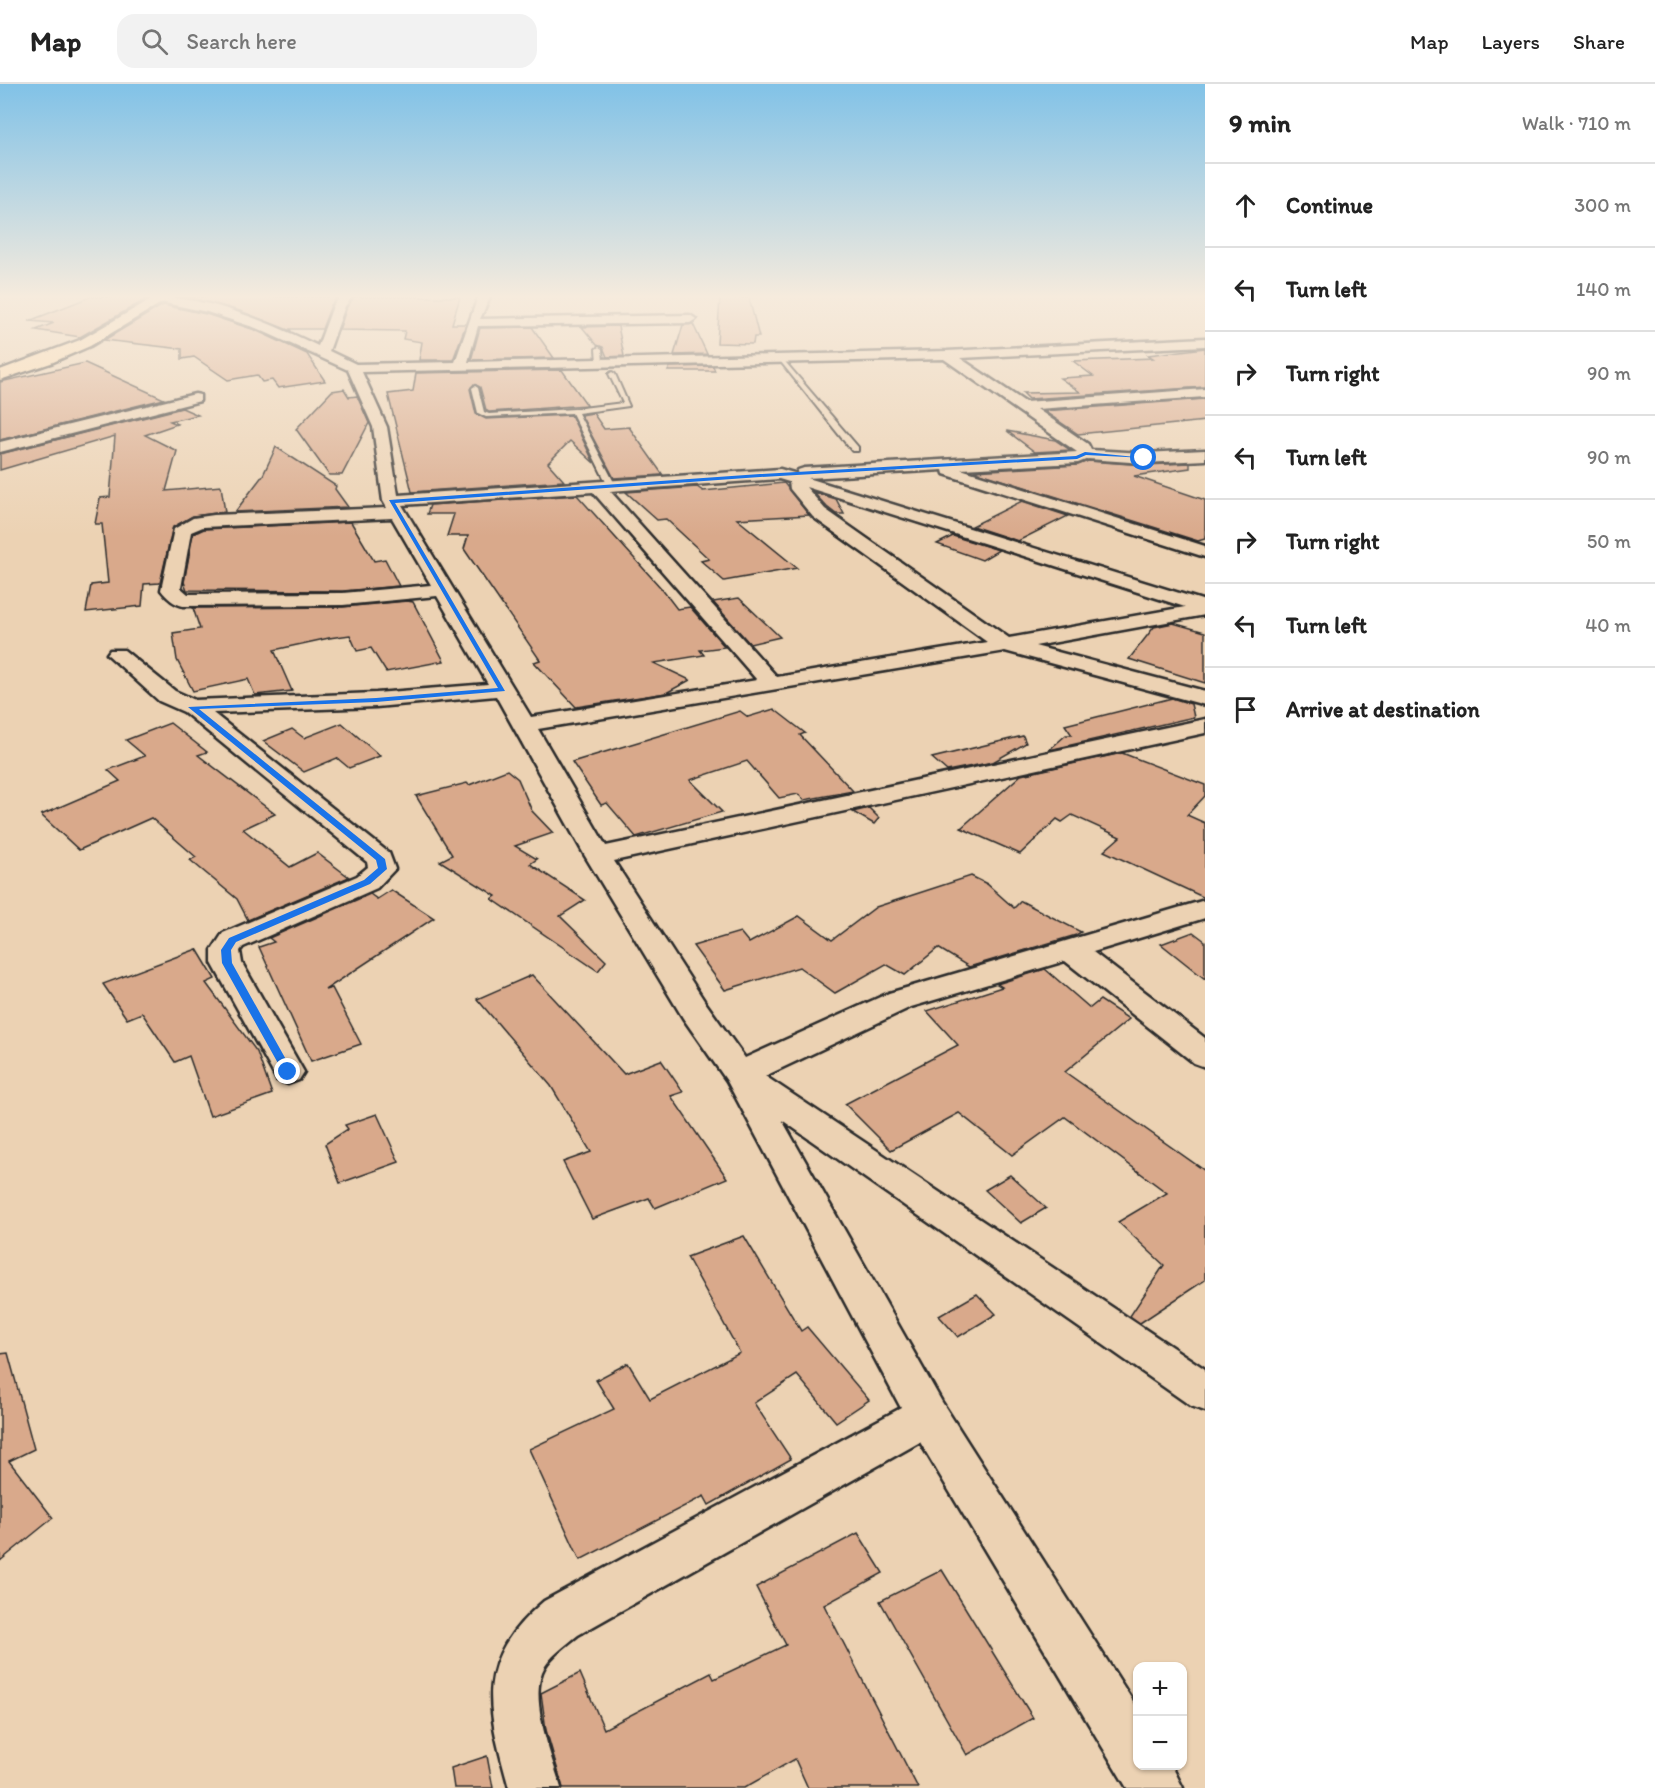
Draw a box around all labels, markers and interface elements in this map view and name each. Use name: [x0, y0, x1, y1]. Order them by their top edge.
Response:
search box: [117, 14, 537, 68]
text: Map: [30, 24, 81, 58]
icon: search: [138, 25, 171, 58]
text: Search here: [186, 28, 297, 55]
text: Map: [1410, 29, 1449, 54]
text: Layers: [1482, 29, 1540, 54]
text: Share: [1573, 29, 1625, 54]
text: 9 min: [1229, 107, 1291, 139]
text: Walk · 710 m: [1522, 111, 1631, 135]
icon: ahead: [1229, 189, 1262, 222]
text: Continue: [1286, 192, 1373, 219]
text: 300 m: [1574, 193, 1631, 217]
icon: left: [1229, 273, 1262, 306]
text: Turn left: [1286, 276, 1367, 303]
text: 140 m: [1576, 277, 1631, 301]
icon: right: [1229, 357, 1262, 390]
text: Turn right: [1286, 360, 1380, 387]
text: 90 m: [1587, 361, 1631, 385]
icon: left: [1229, 441, 1262, 474]
route start: [1130, 444, 1156, 470]
text: Turn left: [1286, 444, 1367, 471]
text: 90 m: [1587, 445, 1631, 469]
icon: right: [1229, 525, 1262, 558]
text: Turn right: [1286, 528, 1380, 555]
text: 50 m: [1587, 529, 1631, 553]
icon: left: [1229, 609, 1262, 642]
text: Turn left: [1286, 612, 1367, 639]
text: 40 m: [1585, 613, 1631, 637]
icon: arrive: [1229, 693, 1262, 726]
text: Arrive at destination: [1286, 696, 1480, 723]
route end: [274, 1058, 300, 1084]
map controls: [1133, 1662, 1187, 1770]
button: +: [1133, 1662, 1187, 1716]
button: −: [1133, 1716, 1187, 1770]

